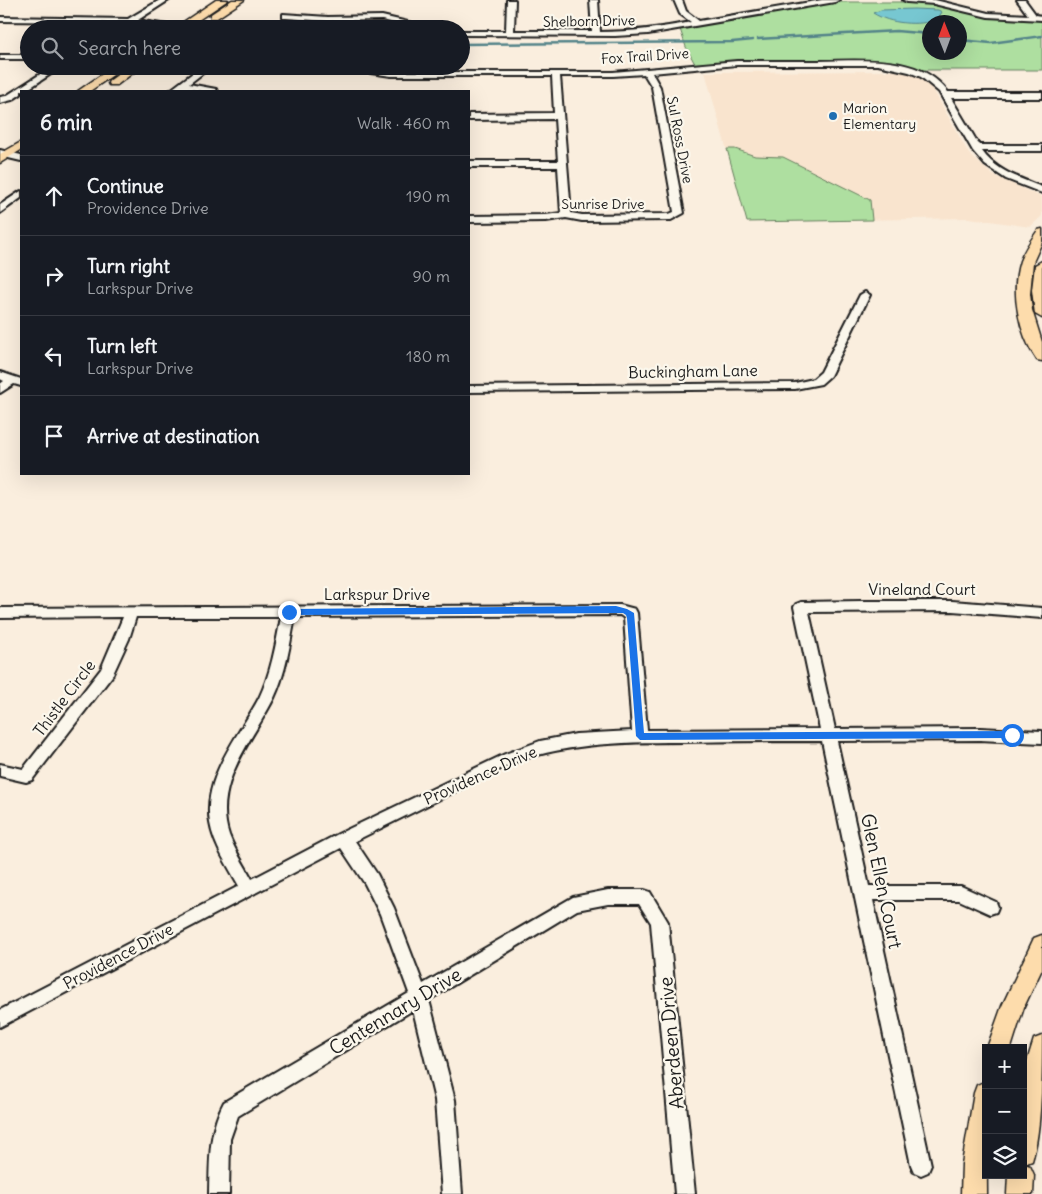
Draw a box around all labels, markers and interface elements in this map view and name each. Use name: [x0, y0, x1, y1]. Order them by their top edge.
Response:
street label: Shelborn Drive: [543, 11, 635, 31]
north arrow: [922, 15, 967, 60]
search box: [20, 20, 470, 75]
icon: search: [38, 34, 66, 62]
text: Search here: [78, 36, 181, 60]
street label: Fox Trail Drive: [601, 44, 689, 68]
street label: Sul Ross Drive: [663, 95, 697, 185]
place label: Marion Elementary: [843, 99, 916, 133]
text: 6 min: [40, 109, 92, 136]
marker: Marion Elementary: [827, 110, 839, 122]
text: Walk · 460 m: [357, 113, 450, 133]
text: Continue: [87, 174, 164, 198]
icon: ahead: [40, 182, 68, 210]
text: 190 m: [406, 186, 450, 206]
street label: Sunrise Drive: [561, 195, 645, 213]
text: Providence Drive: [87, 198, 209, 218]
text: Turn right: [87, 254, 170, 278]
icon: right: [40, 262, 68, 290]
text: 90 m: [412, 266, 450, 286]
text: Larkspur Drive: [87, 278, 193, 298]
text: Turn left: [87, 334, 157, 358]
icon: left: [40, 342, 68, 370]
text: 180 m: [406, 346, 450, 366]
text: Larkspur Drive: [87, 358, 193, 378]
street label: Buckingham Lane: [628, 360, 758, 382]
icon: arrive: [40, 422, 68, 450]
text: Arrive at destination: [87, 424, 260, 448]
street label: Vineland Court: [868, 579, 976, 599]
street label: Larkspur Drive: [324, 584, 430, 604]
route end: [278, 601, 301, 624]
street label: Thistle Circle: [29, 656, 99, 740]
route start: [1001, 724, 1024, 747]
street label: Providence Drive: [420, 741, 540, 809]
street label: Glen Ellen Court: [856, 811, 908, 951]
street label: Providence Drive: [60, 919, 176, 993]
street label: Centennary Drive: [324, 962, 466, 1060]
street label: Aberdeen Drive: [653, 976, 689, 1110]
map controls: [982, 1044, 1027, 1179]
button: +: [982, 1044, 1027, 1089]
button: −: [982, 1089, 1027, 1134]
button: layers: [982, 1134, 1027, 1179]

